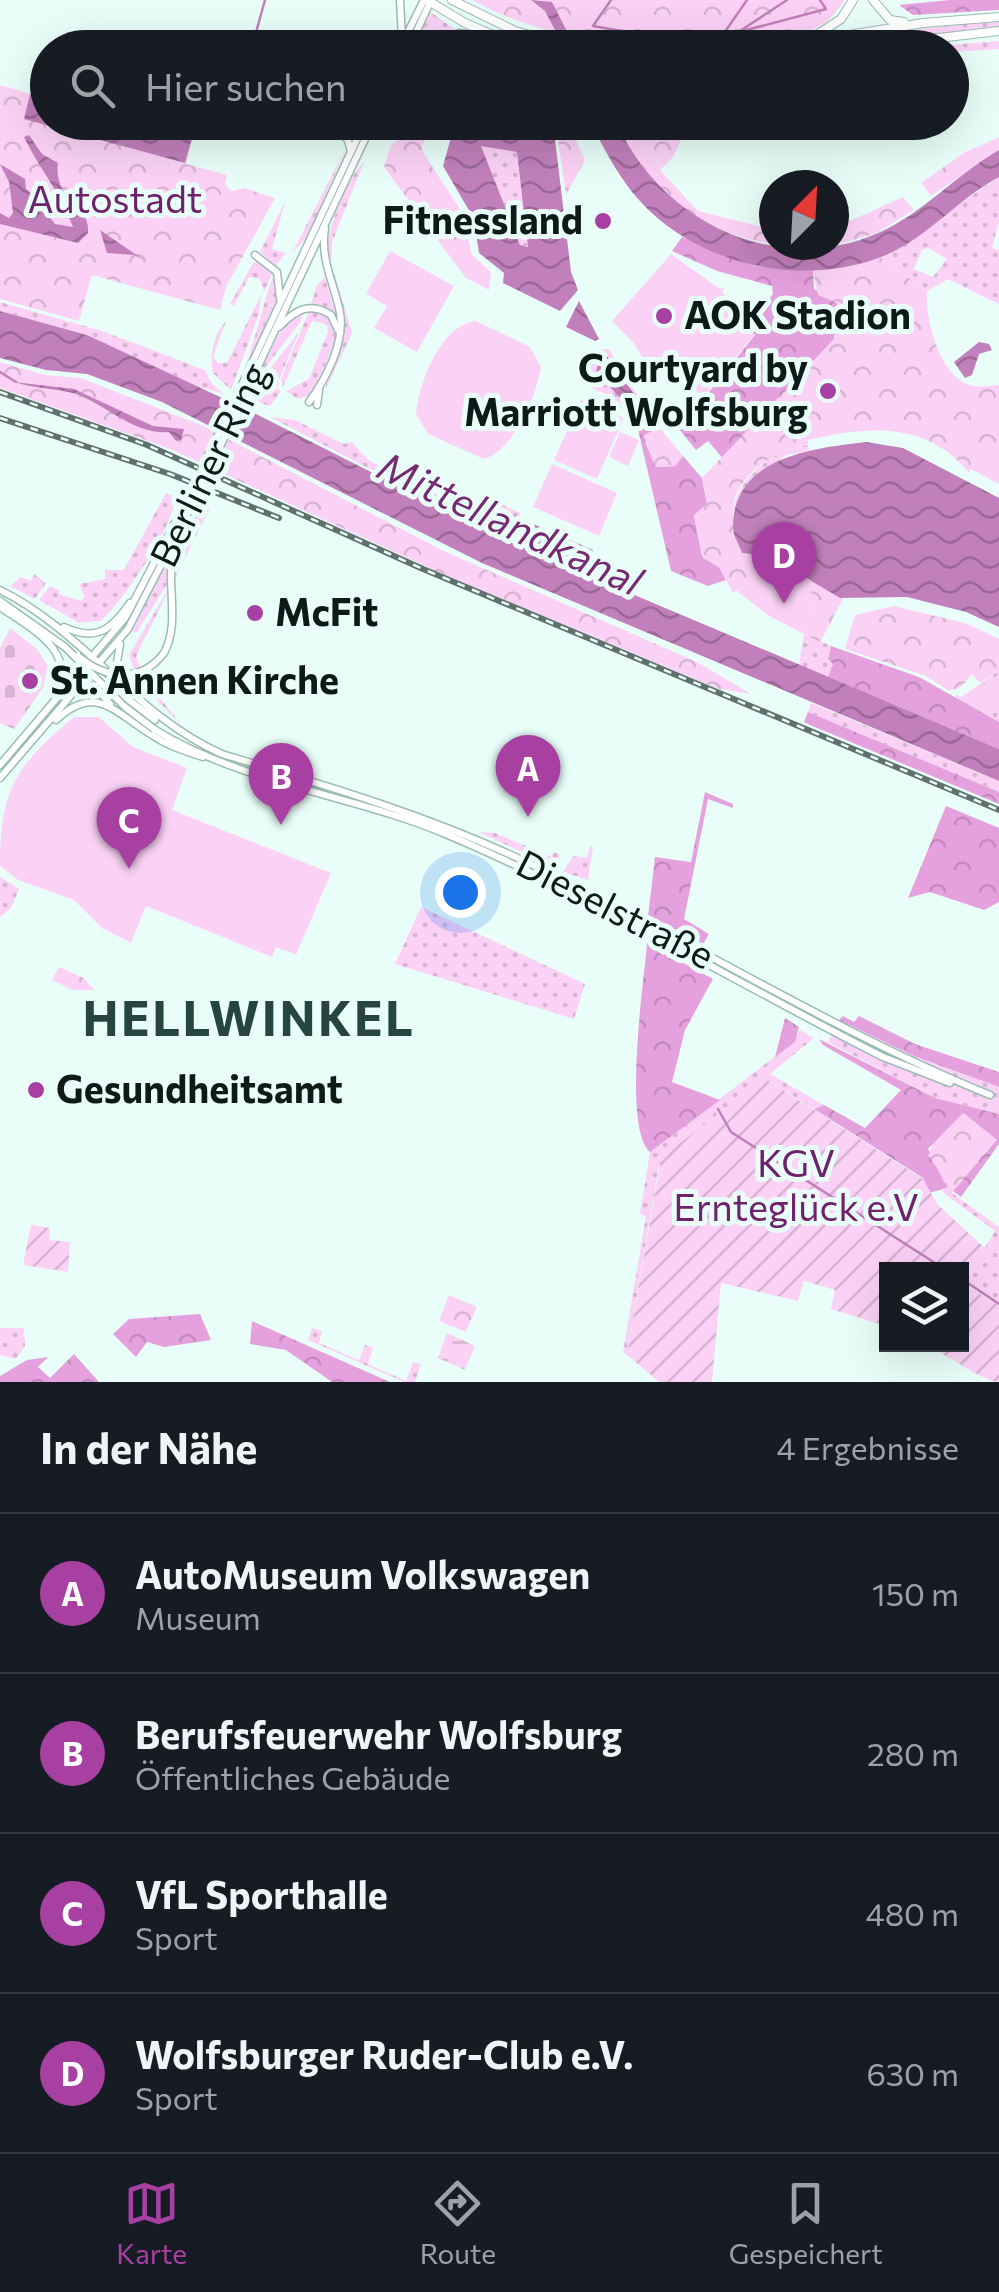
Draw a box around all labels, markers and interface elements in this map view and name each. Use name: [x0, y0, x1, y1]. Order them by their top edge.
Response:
search box: [30, 30, 969, 140]
icon: search: [65, 58, 120, 113]
text: Hier suchen: [145, 62, 347, 109]
north arrow: [759, 170, 849, 260]
park label: Autostadt: [28, 174, 202, 221]
place label: Fitnessland: [383, 195, 583, 242]
marker: Fitnessland: [592, 210, 614, 232]
place label: AOK Stadion: [684, 290, 911, 337]
marker: AOK Stadion: [653, 305, 675, 327]
place label: Courtyard by Marriott Wolfsburg: [464, 343, 808, 434]
street label: Berliner Ring: [138, 354, 277, 574]
marker: Courtyard by Marriott Wolfsburg: [817, 380, 839, 402]
water label: Mittellandkanal: [371, 439, 652, 605]
pin: D: [752, 522, 816, 604]
place label: McFit: [275, 587, 378, 634]
marker: McFit: [244, 602, 266, 624]
place label: St. Annen Kirche: [50, 655, 339, 702]
marker: St. Annen Kirche: [19, 670, 41, 692]
pin: A: [496, 734, 560, 817]
pin: B: [248, 742, 314, 825]
pin: C: [96, 786, 162, 869]
street label: Dieselstraße: [510, 838, 723, 978]
your location: [435, 867, 486, 918]
district label: HELLWINKEL: [83, 987, 415, 1046]
place label: Gesundheitsamt: [56, 1064, 343, 1111]
marker: Gesundheitsamt: [25, 1079, 47, 1101]
park label: KGV Ernteglück e.V: [673, 1138, 919, 1229]
map controls: [879, 1262, 969, 1352]
button: layers: [879, 1262, 969, 1352]
text: In der Nähe: [40, 1421, 257, 1473]
text: 4 Ergebnisse: [777, 1427, 959, 1467]
text: AutoMuseum Volkswagen: [135, 1550, 590, 1597]
text: A: [61, 1573, 84, 1613]
text: 150 m: [872, 1573, 959, 1613]
text: Museum: [135, 1597, 261, 1637]
text: Berufsfeuerwehr Wolfsburg: [135, 1710, 622, 1757]
text: B: [62, 1733, 83, 1773]
text: 280 m: [867, 1733, 959, 1773]
text: Öffentliches Gebäude: [135, 1757, 450, 1797]
text: VfL Sporthalle: [135, 1870, 388, 1917]
text: C: [62, 1893, 83, 1933]
text: 480 m: [865, 1893, 959, 1933]
text: Sport: [135, 1917, 218, 1957]
text: Wolfsburger Ruder-Club e.V.: [135, 2030, 633, 2077]
text: D: [61, 2053, 84, 2093]
text: 630 m: [866, 2053, 959, 2093]
text: Sport: [135, 2077, 218, 2117]
tab: Karte: [116, 2176, 187, 2270]
tab: Route: [420, 2176, 496, 2270]
tab: Gespeichert: [729, 2176, 883, 2270]

